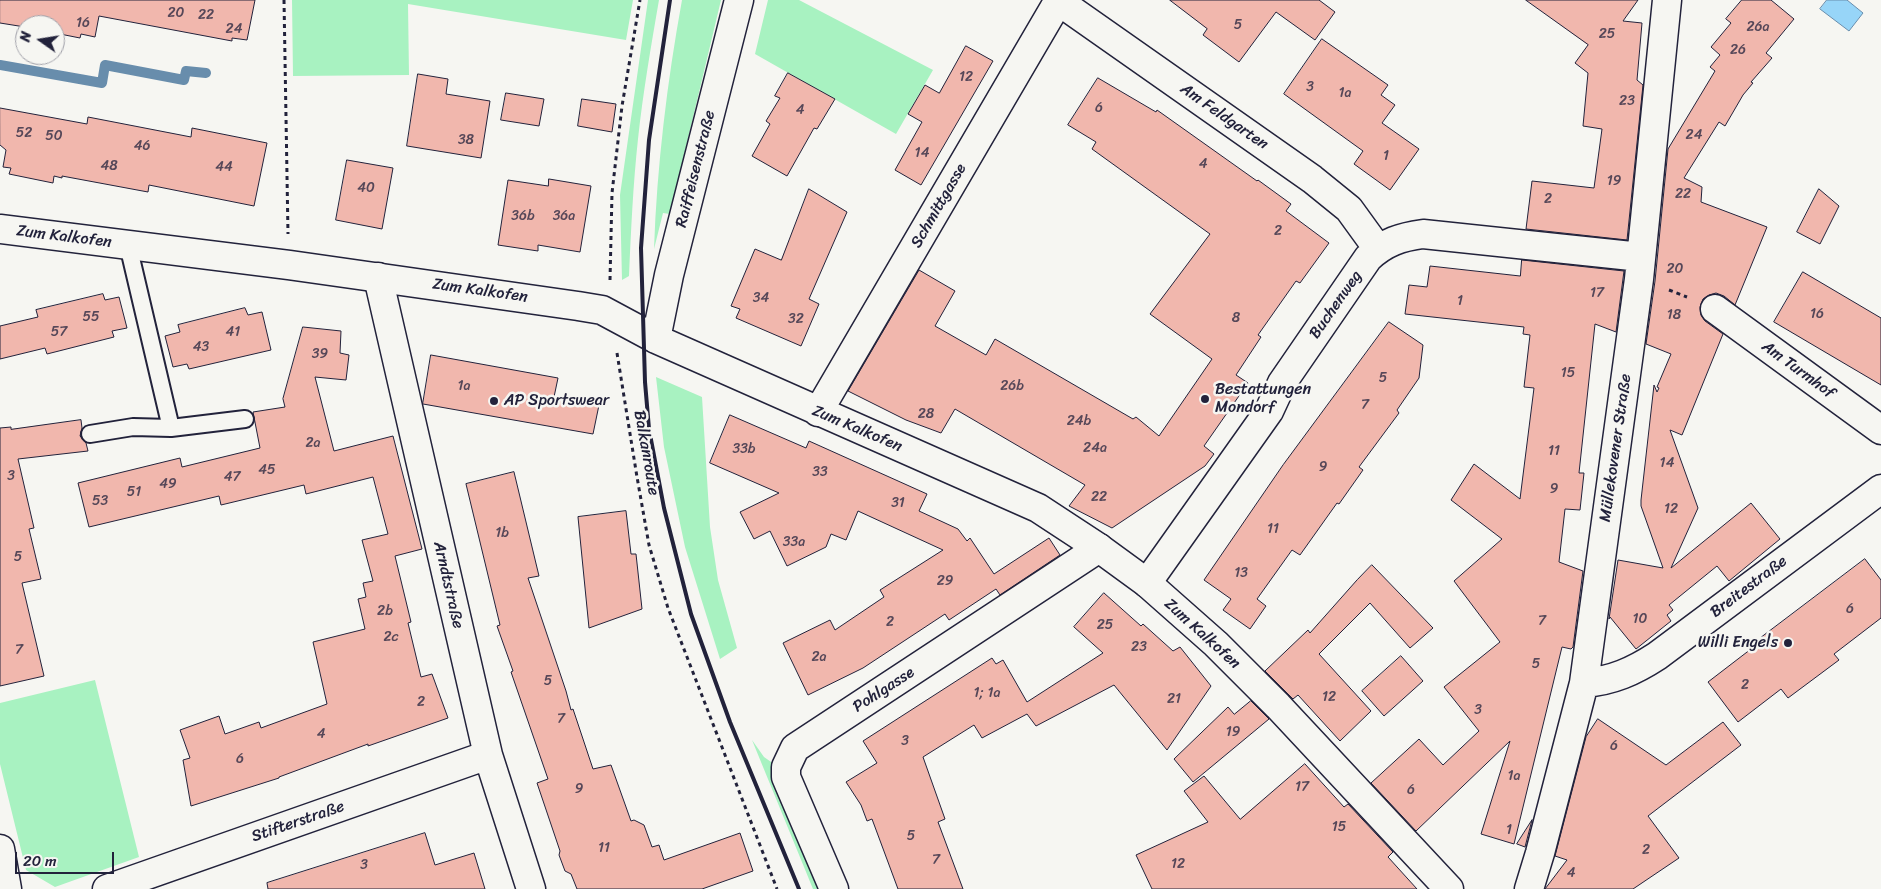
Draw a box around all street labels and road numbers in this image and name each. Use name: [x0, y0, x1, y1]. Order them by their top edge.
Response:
street label: Am Feldgarten: [1176, 80, 1272, 154]
street label: Raiffeisenstraße: [672, 108, 720, 230]
street label: Schmittgasse: [907, 160, 971, 252]
street label: Zum Kalkofen: [15, 222, 113, 252]
street label: Buchenweg: [1306, 267, 1366, 343]
street label: Zum Kalkofen: [431, 275, 529, 307]
street label: Am Turmhof: [1758, 337, 1838, 403]
street label: Müllekovener Straße: [1596, 373, 1636, 523]
street label: Zum Kalkofen: [809, 401, 905, 457]
street label: Balkanroute: [629, 409, 663, 497]
street label: Arndtstraße: [429, 540, 467, 630]
street label: Breitestraße: [1707, 552, 1791, 622]
street label: Zum Kalkofen: [1160, 595, 1244, 673]
street label: Pohlgasse: [850, 663, 918, 717]
street label: Stifterstraße: [249, 797, 347, 847]

